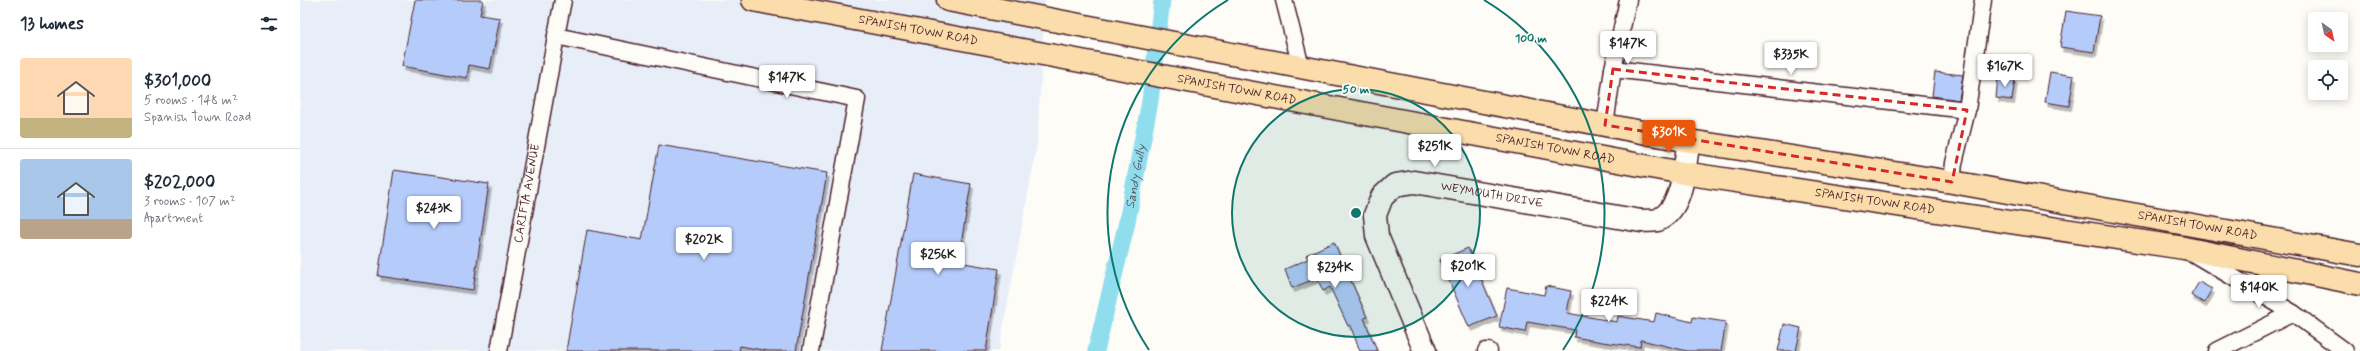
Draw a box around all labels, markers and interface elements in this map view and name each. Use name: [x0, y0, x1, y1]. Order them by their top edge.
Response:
street label: SPANISH TOWN ROAD: [857, 12, 979, 50]
north arrow: [2308, 12, 2348, 52]
map controls: [2308, 12, 2348, 100]
text: 13 homes: [20, 13, 84, 35]
icon: filters: [258, 13, 280, 35]
text: 100 m: [1515, 31, 1548, 47]
pin: $147K: [1600, 31, 1656, 65]
text: $147K: [1609, 35, 1647, 52]
pin: $335K: [1763, 42, 1819, 76]
text: $335K: [1773, 46, 1809, 63]
pin: $167K: [1977, 54, 2033, 88]
text: $167K: [1986, 58, 2024, 75]
button: locate: [2308, 60, 2348, 100]
pin: $147K: [759, 65, 815, 99]
text: $147K: [768, 69, 806, 86]
text: $301,000: [144, 70, 211, 92]
street label: SPANISH TOWN ROAD: [1176, 71, 1298, 109]
icon: home: [52, 74, 100, 122]
text: 50 m: [1343, 82, 1370, 98]
text: 5 rooms · 148 m²: [144, 92, 238, 109]
text: Spanish Town Road: [144, 109, 251, 126]
pin: $301K: [1641, 120, 1697, 154]
text: $301K: [1651, 124, 1687, 141]
street label: SPANISH TOWN ROAD: [1494, 130, 1616, 168]
pin: $251K: [1407, 134, 1463, 168]
text: $251K: [1417, 138, 1453, 155]
water label: Sandy Gully: [1121, 142, 1150, 210]
street label: CARIFTA AVENUE: [511, 143, 544, 244]
text: $202,000: [144, 171, 215, 193]
icon: home: [52, 175, 100, 223]
street label: WEYMOUTH DRIVE: [1439, 179, 1545, 212]
street label: SPANISH TOWN ROAD: [1814, 185, 1936, 219]
text: 3 rooms · 107 m²: [144, 193, 236, 210]
pin: $243K: [406, 196, 462, 230]
text: $243K: [416, 200, 452, 217]
centre of rings: [1349, 206, 1363, 220]
street label: SPANISH TOWN ROAD: [2137, 207, 2259, 244]
text: Apartment: [144, 210, 203, 227]
pin: $202K: [676, 227, 732, 261]
text: $202K: [685, 231, 723, 248]
pin: $256K: [910, 242, 966, 276]
text: $256K: [920, 246, 956, 263]
pin: $201K: [1440, 254, 1496, 288]
pin: $234K: [1307, 255, 1363, 289]
text: $201K: [1450, 258, 1486, 275]
text: $234K: [1317, 259, 1353, 276]
pin: $140K: [2231, 275, 2287, 309]
text: $140K: [2240, 279, 2278, 296]
pin: $224K: [1581, 289, 1637, 323]
text: $224K: [1590, 293, 1628, 310]

